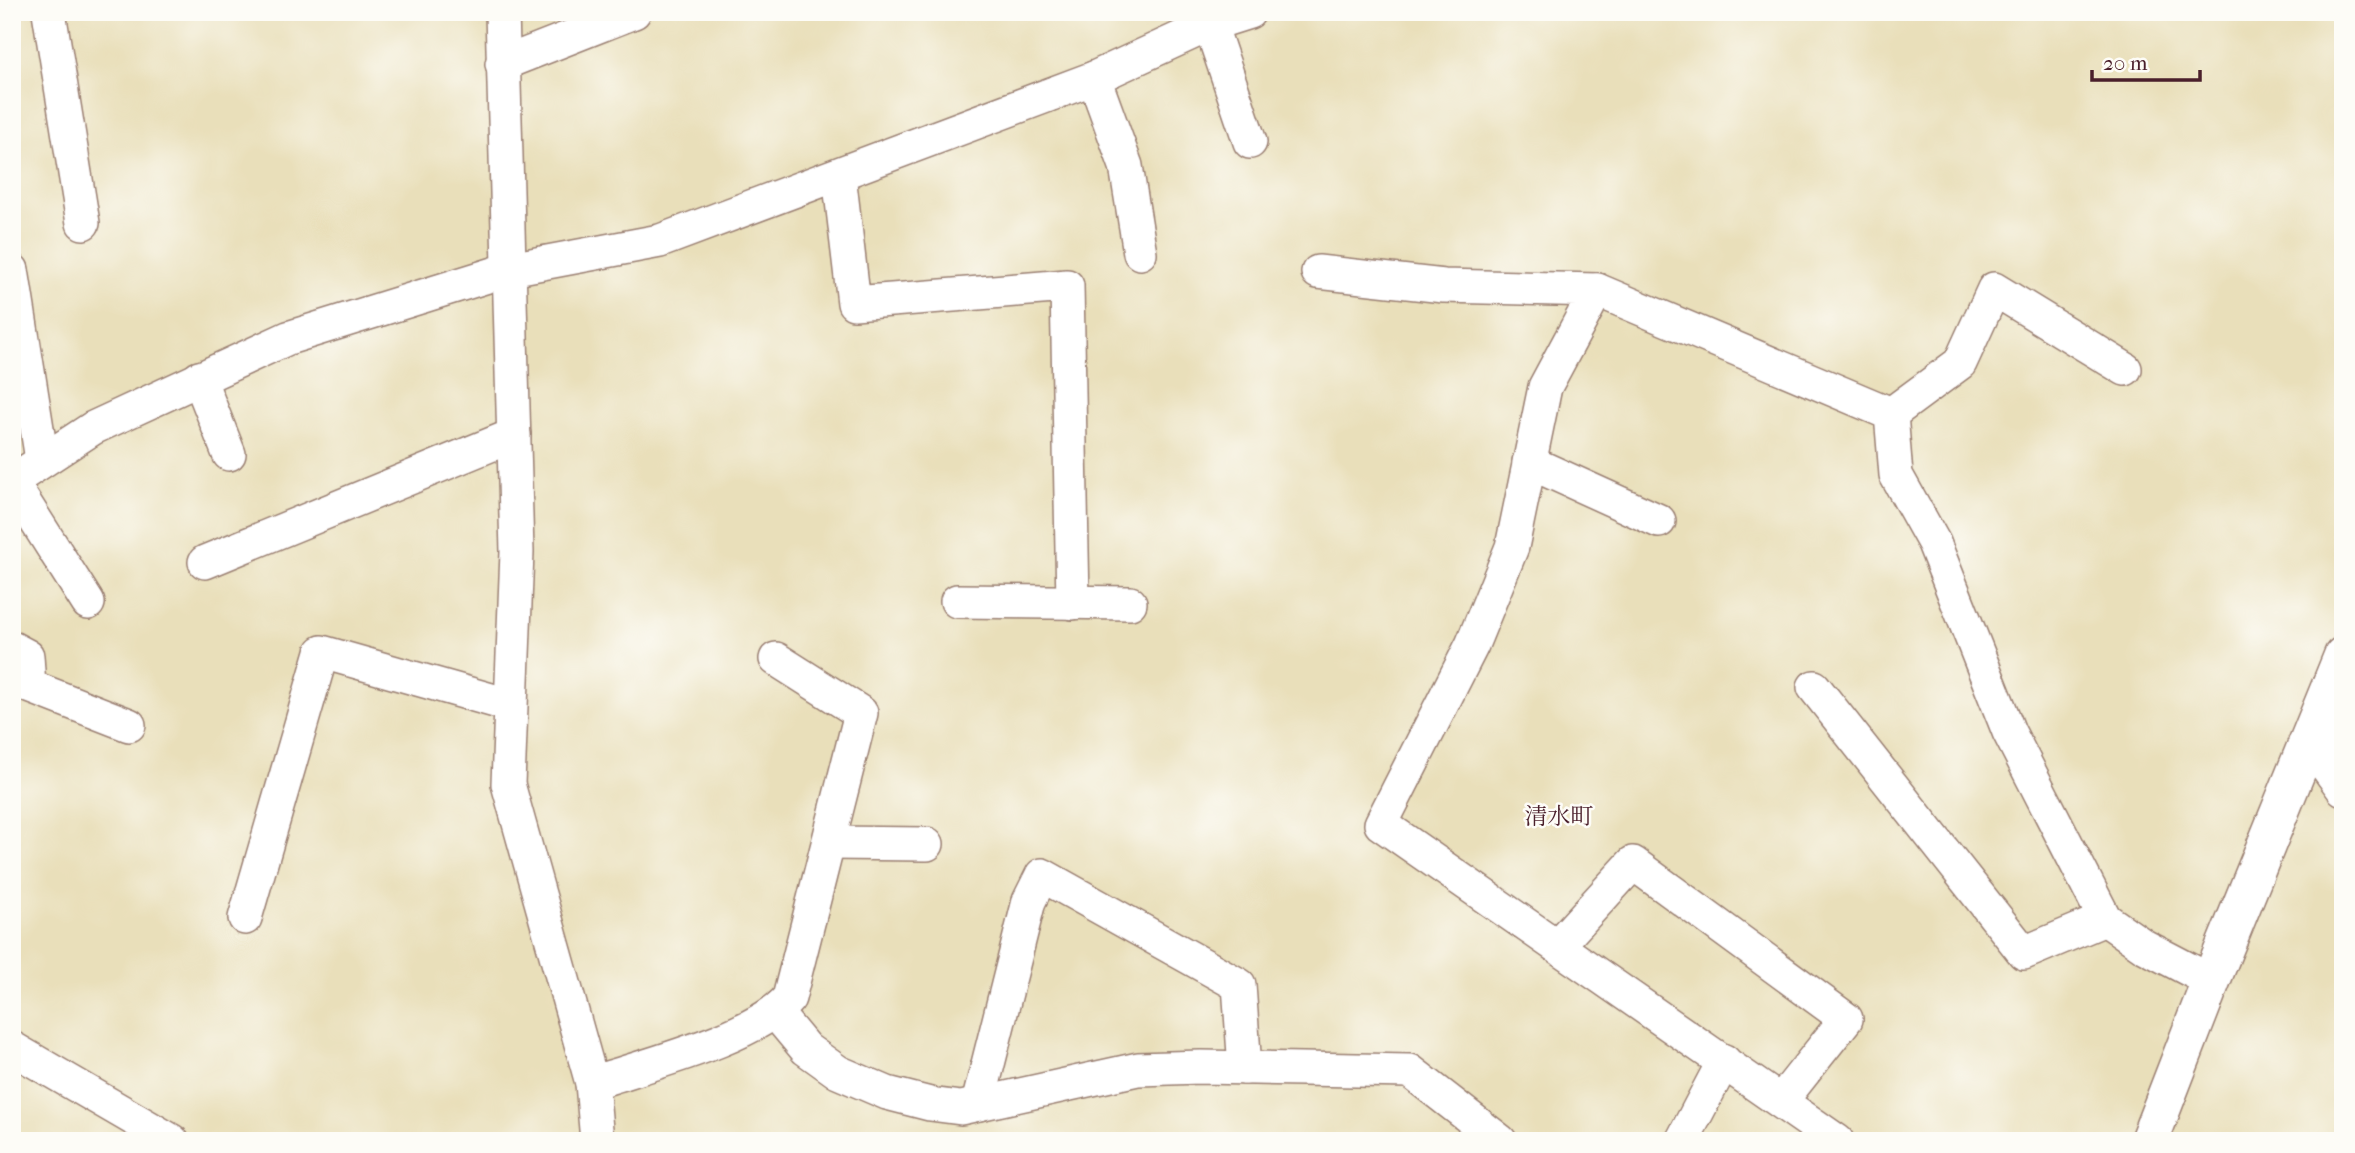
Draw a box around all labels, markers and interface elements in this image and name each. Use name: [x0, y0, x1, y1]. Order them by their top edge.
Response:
scale bar: [2092, 38, 2201, 82]
text: 20 m: [2103, 51, 2148, 75]
district label: 清水町: [1525, 803, 1594, 830]

